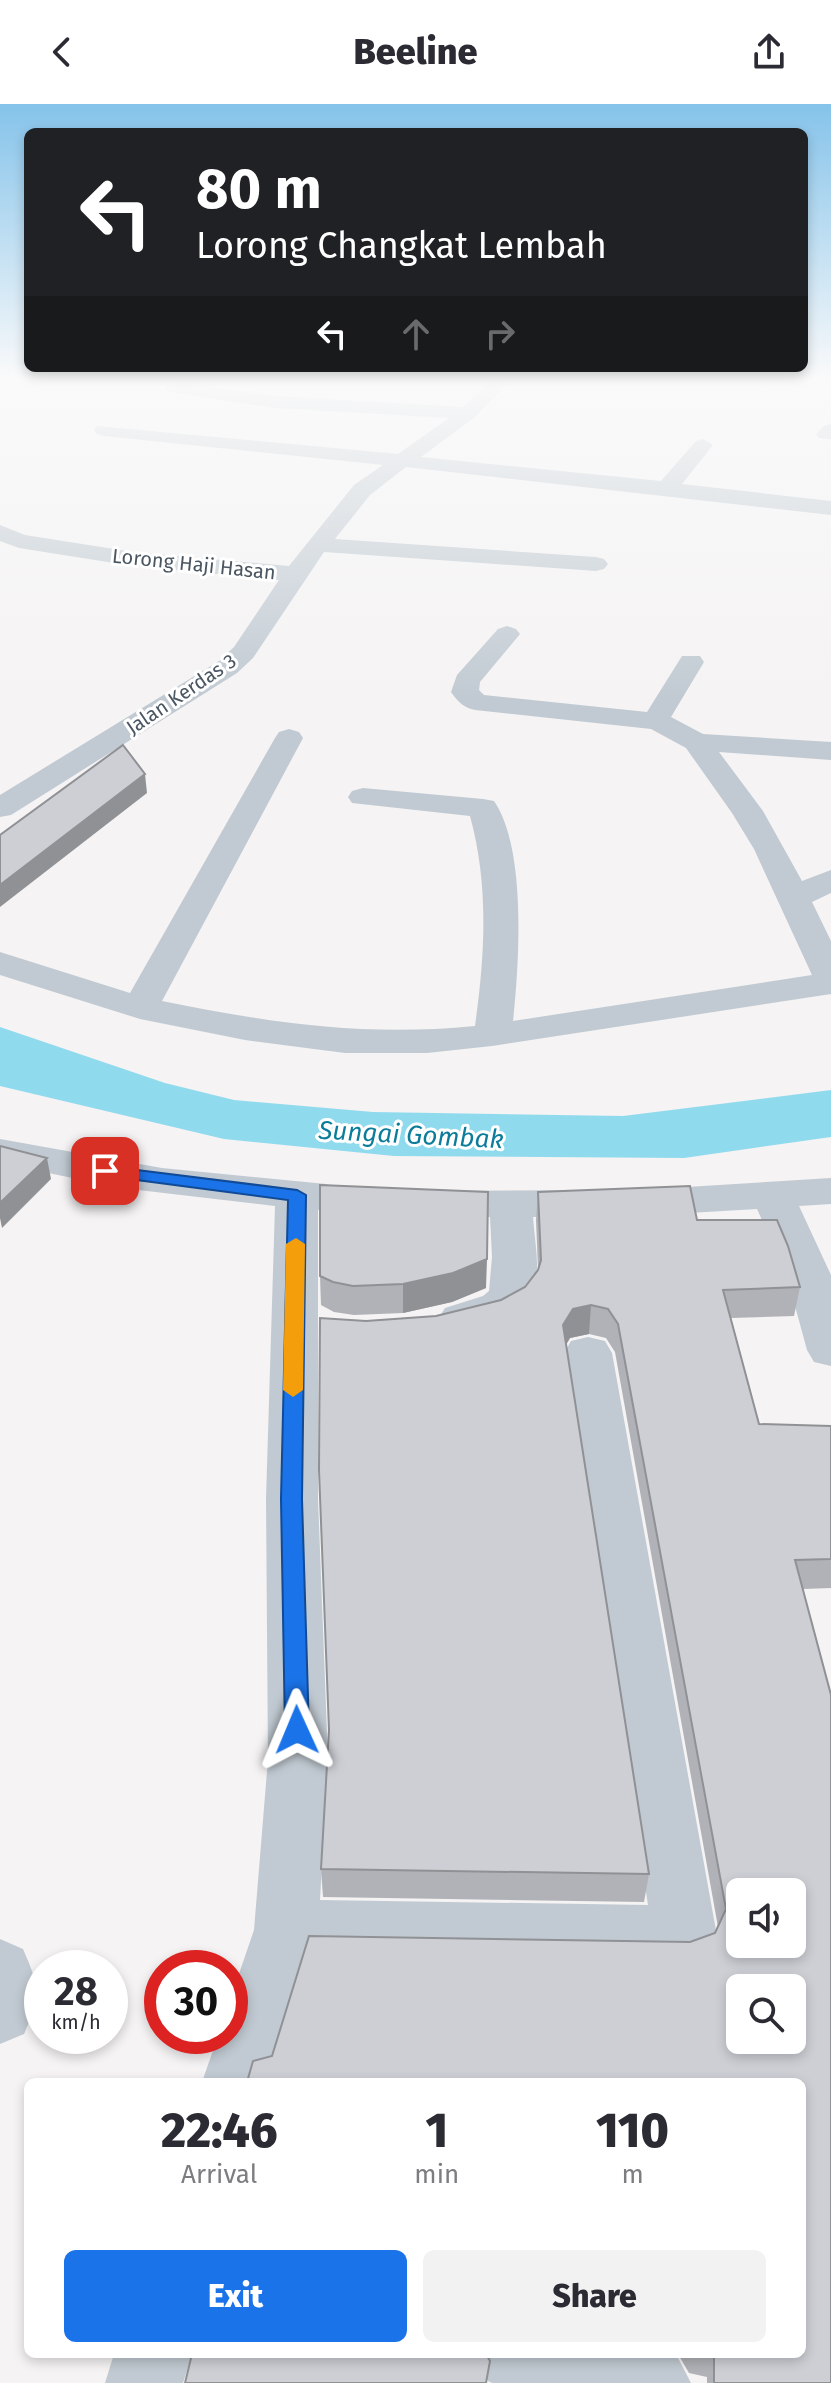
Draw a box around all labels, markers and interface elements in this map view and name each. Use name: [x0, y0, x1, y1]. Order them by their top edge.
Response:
icon: back: [40, 30, 84, 74]
text: Beeline: [354, 30, 477, 74]
icon: share: [747, 30, 791, 74]
text: 80 m: [196, 156, 322, 223]
icon: left: [64, 160, 168, 264]
text: Lorong Changkat Lembah: [196, 224, 607, 268]
icon: left: [310, 312, 354, 356]
icon: ahead: [394, 312, 438, 356]
icon: right: [478, 312, 522, 356]
street label: Lorong Haji Hasan: [111, 543, 277, 585]
street label: Jalan Kerdas 3: [122, 648, 240, 740]
water label: Sungai Gombak: [317, 1115, 504, 1155]
pin: [71, 1137, 139, 1205]
icon: arrive: [83, 1149, 127, 1193]
position arrow: [255, 1688, 339, 1772]
map controls: [726, 1878, 806, 2054]
button: sound: [726, 1878, 806, 1958]
speed limit sign: 30: [144, 1950, 248, 2054]
text: 28: [54, 1968, 98, 2016]
button: search: [726, 1974, 806, 2054]
text: km/h: [51, 2010, 101, 2034]
text: 22:46: [161, 2102, 277, 2160]
text: 1: [425, 2102, 448, 2160]
text: 110: [596, 2102, 669, 2160]
text: Arrival: [181, 2159, 257, 2190]
text: min: [414, 2159, 459, 2190]
text: m: [621, 2159, 644, 2190]
button: Exit: [64, 2250, 407, 2342]
button: Share: [423, 2250, 766, 2342]

